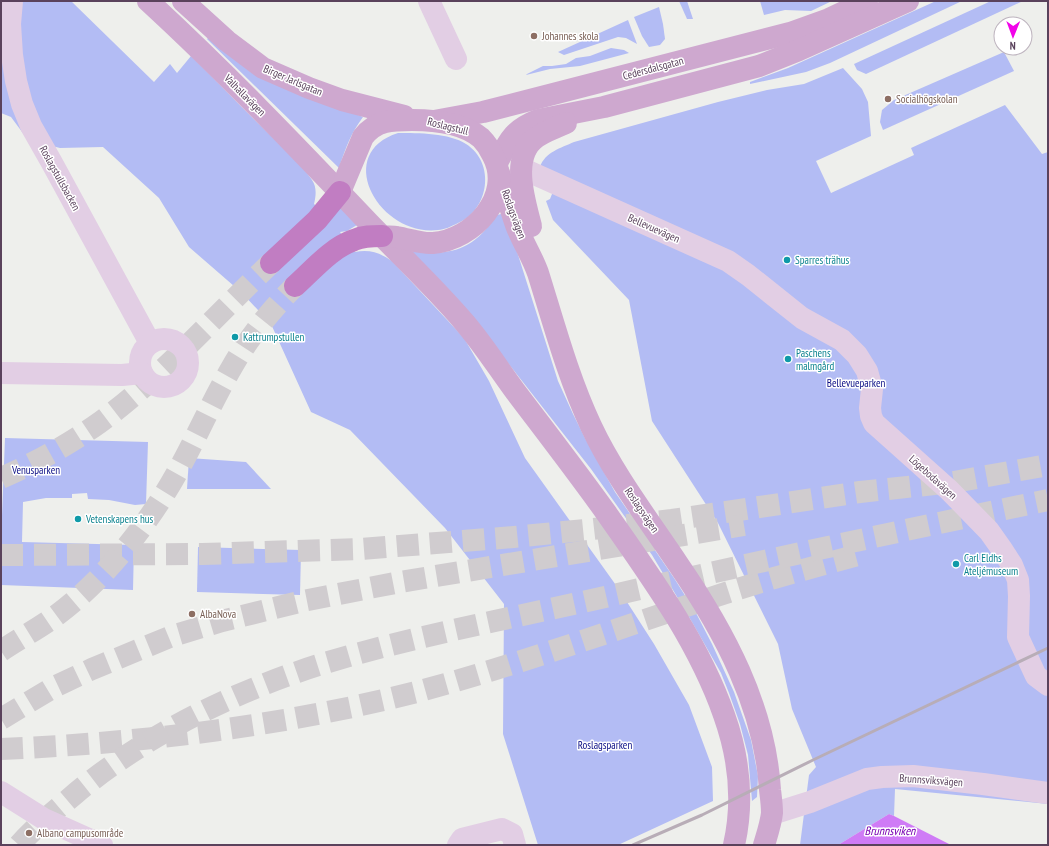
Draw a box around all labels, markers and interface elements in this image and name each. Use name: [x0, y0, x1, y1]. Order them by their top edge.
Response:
north arrow: [993, 16, 1033, 56]
place label: Johannes skola: [541, 29, 599, 43]
marker: Johannes skola: [529, 31, 539, 41]
text: N: [1010, 39, 1016, 53]
street label: Cedersdalsgatan: [621, 53, 685, 83]
street label: Birger Jarlsgatan: [261, 61, 325, 99]
street label: Valhallavägen: [221, 71, 269, 119]
place label: Socialhögskolan: [896, 92, 958, 106]
marker: Socialhögskolan: [883, 94, 893, 104]
street label: Roslagstull: [426, 114, 470, 138]
street label: Roslagstullsbacken: [36, 143, 84, 213]
street label: Roslagsvägen: [499, 187, 529, 241]
street label: Bellevuevägen: [626, 210, 682, 246]
place label: Sparres trähus: [795, 253, 850, 267]
marker: Sparres trähus: [782, 255, 792, 265]
place label: Kattrumpstullen: [243, 330, 305, 344]
marker: Kattrumpstullen: [230, 332, 240, 342]
place label: Paschens malmgård: [796, 346, 834, 373]
marker: Paschens malmgård: [783, 354, 793, 364]
park label: Bellevueparken: [827, 376, 885, 390]
street label: Lögebodavägen: [906, 452, 960, 502]
park label: Venusparken: [11, 463, 60, 477]
street label: Roslagsvägen: [622, 485, 662, 535]
place label: Vetenskapens hus: [85, 512, 154, 526]
marker: Vetenskapens hus: [73, 514, 83, 524]
place label: Carl Eldhs Ateljémuseum: [964, 551, 1018, 578]
marker: Carl Eldhs Ateljémuseum: [951, 559, 961, 569]
place label: AlbaNova: [200, 607, 236, 621]
marker: AlbaNova: [187, 609, 197, 619]
park label: Roslagsparken: [578, 738, 632, 752]
street label: Brunnsviksvägen: [899, 771, 963, 789]
water label: Brunnsviken: [865, 823, 916, 838]
place label: Albano campusområde: [37, 826, 124, 840]
marker: Albano campusområde: [24, 828, 34, 838]

